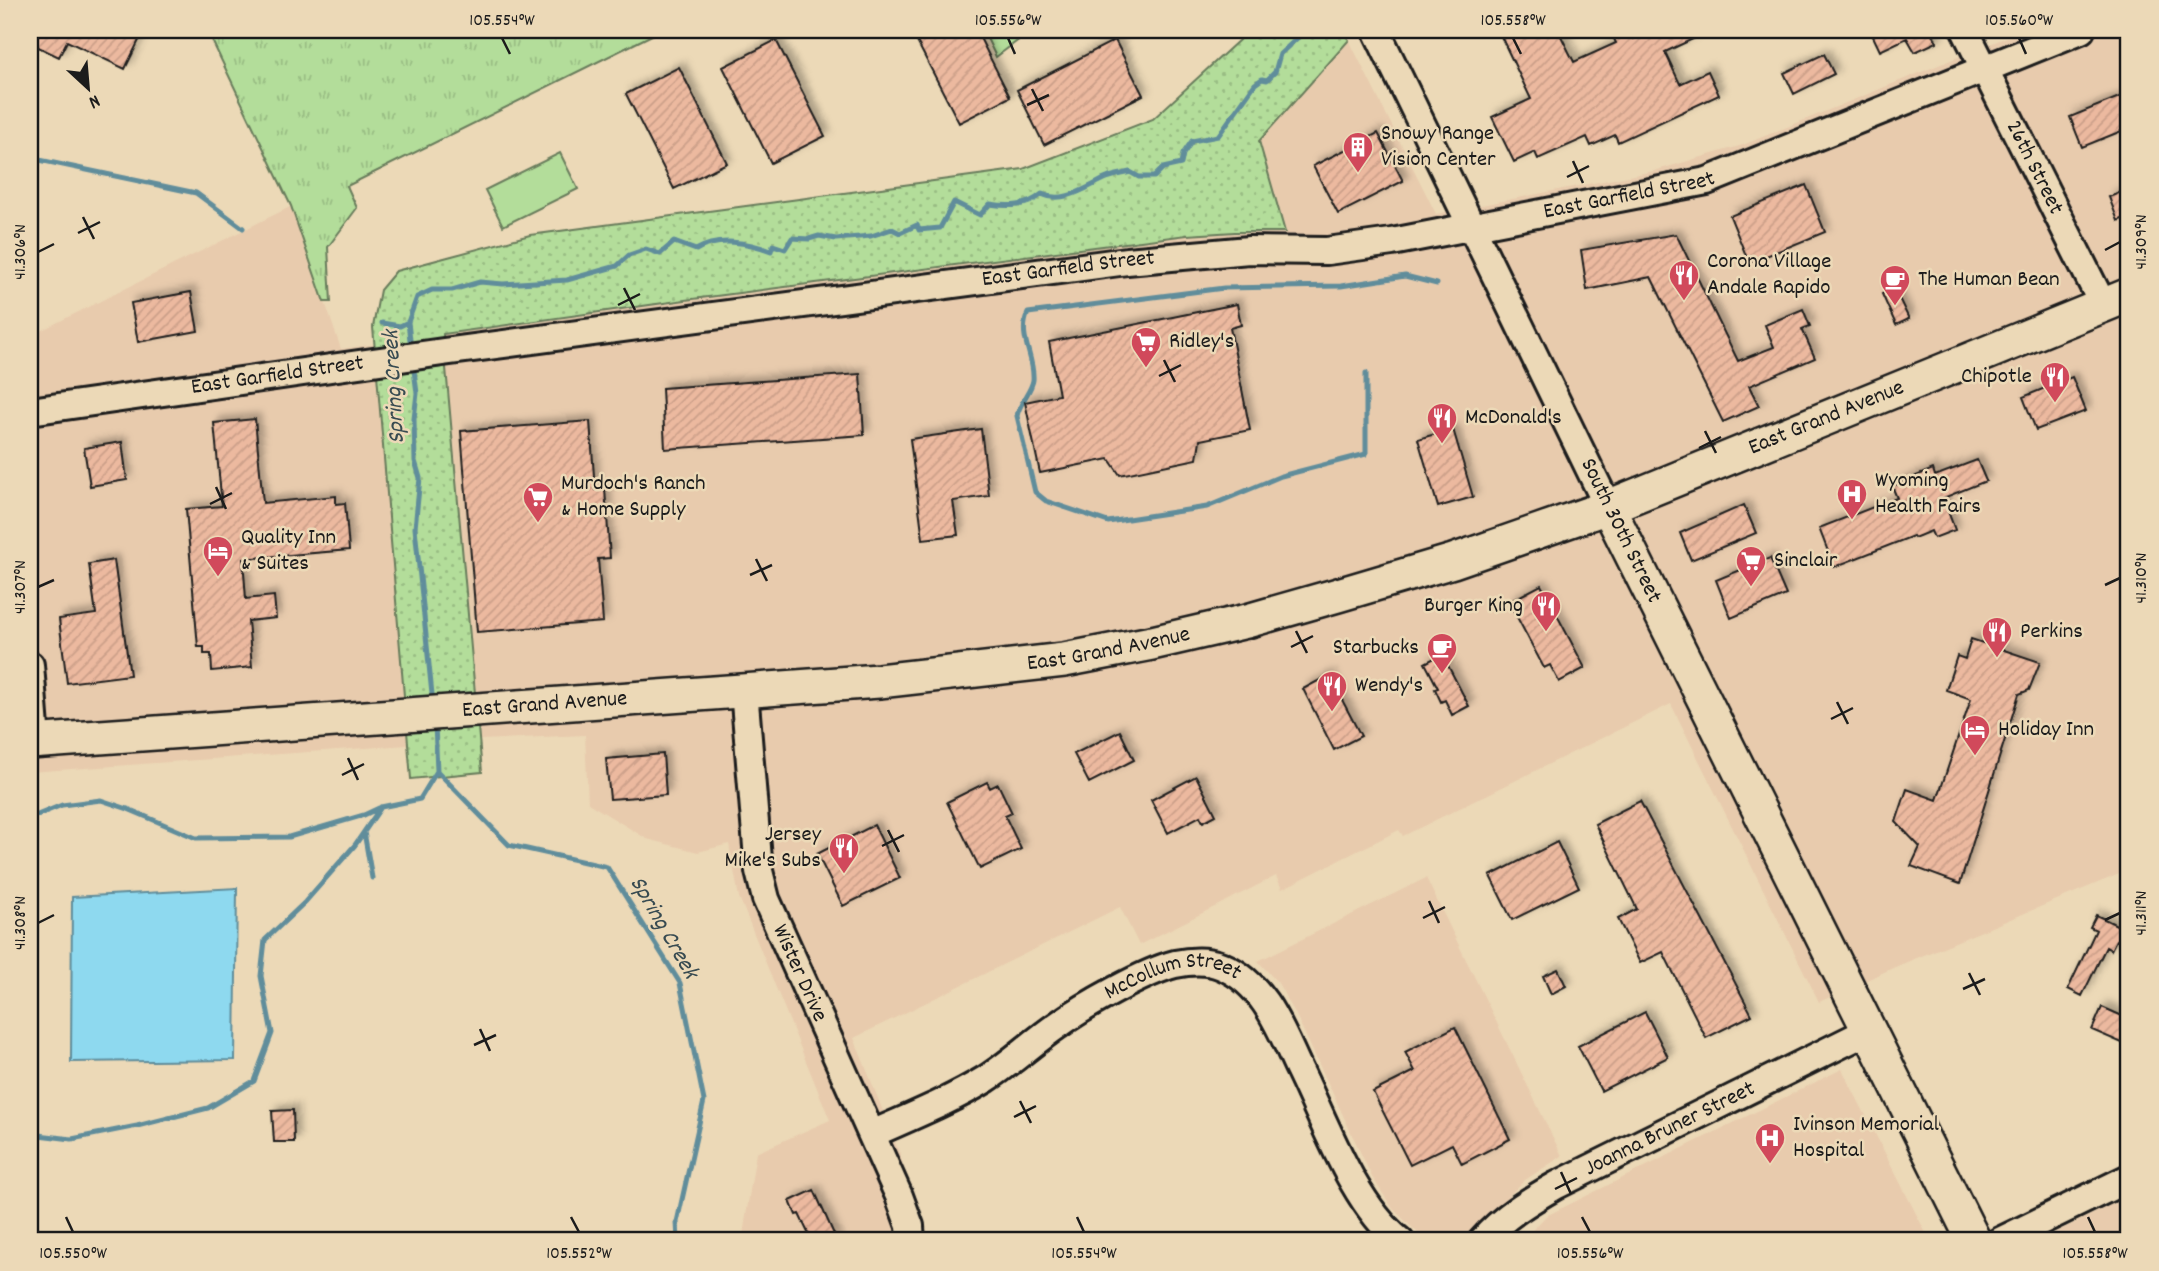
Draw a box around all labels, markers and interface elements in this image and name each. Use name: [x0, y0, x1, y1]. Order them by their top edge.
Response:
text: 105.554°W: [469, 9, 535, 34]
text: 105.556°W: [975, 9, 1042, 34]
text: 105.558°W: [1480, 9, 1546, 34]
text: 105.560°W: [1985, 9, 2054, 34]
north arrow: [52, 52, 122, 122]
text: N: [84, 86, 104, 114]
street label: 26th Street: [1997, 115, 2072, 220]
place label: Snowy Range Vision Center: [1381, 118, 1496, 177]
building icon: Snowy Range Vision Center: [1341, 130, 1375, 174]
street label: East Garfield Street: [1541, 163, 1720, 229]
text: 41.309°N: [2130, 214, 2155, 270]
text: 41.306°N: [9, 224, 34, 280]
street label: East Garfield Street: [980, 242, 1156, 297]
place label: Corona Village Andale Rapido: [1707, 246, 1831, 305]
restaurant icon: Corona Village Andale Rapido: [1667, 258, 1701, 302]
cafe icon: The Human Bean: [1878, 263, 1912, 307]
place label: The Human Bean: [1918, 264, 2060, 297]
supermarket icon: Ridley's: [1129, 325, 1163, 369]
place label: Ridley's: [1169, 326, 1234, 359]
water label: Spring Creek: [375, 327, 415, 445]
street label: East Garfield Street: [189, 347, 366, 404]
restaurant icon: Chipotle: [2038, 360, 2072, 404]
place label: Chipotle: [1961, 361, 2032, 394]
street label: East Grand Avenue: [1744, 372, 1909, 465]
restaurant icon: McDonald's: [1425, 401, 1459, 445]
place label: McDonald's: [1465, 402, 1562, 435]
street label: South 30th Street: [1571, 453, 1669, 609]
place label: Wyoming Health Fairs: [1875, 465, 1981, 524]
place label: Murdoch's Ranch & Home Supply: [561, 468, 706, 527]
hospital icon: Wyoming Health Fairs: [1835, 477, 1869, 521]
supermarket icon: Murdoch's Ranch & Home Supply: [521, 480, 555, 524]
place label: Quality Inn & Suites: [241, 522, 336, 581]
hotel icon: Quality Inn & Suites: [201, 534, 235, 578]
supermarket icon: Sinclair: [1734, 544, 1768, 588]
place label: Sinclair: [1774, 545, 1838, 578]
text: 41.310°N: [2130, 553, 2155, 603]
text: 41.307°N: [9, 560, 34, 614]
restaurant icon: Burger King: [1529, 589, 1563, 633]
place label: Burger King: [1424, 590, 1523, 623]
restaurant icon: Perkins: [1980, 615, 2014, 659]
place label: Perkins: [2020, 616, 2083, 649]
street label: East Grand Avenue: [1025, 618, 1193, 681]
cafe icon: Starbucks: [1425, 631, 1459, 675]
place label: Starbucks: [1333, 632, 1419, 665]
restaurant icon: Wendy's: [1315, 669, 1349, 713]
place label: Wendy's: [1355, 670, 1423, 703]
street label: East Grand Avenue: [461, 683, 628, 727]
hotel icon: Holiday Inn: [1958, 713, 1992, 757]
place label: Holiday Inn: [1998, 714, 2094, 747]
place label: Jersey Mike's Subs: [725, 819, 822, 878]
restaurant icon: Jersey Mike's Subs: [827, 831, 861, 875]
water label: Spring Creek: [620, 870, 707, 988]
text: 41.311°N: [2130, 891, 2155, 935]
text: 41.308°N: [9, 896, 34, 950]
street label: Wister Drive: [763, 919, 836, 1028]
street label: McCollum Street: [1099, 945, 1248, 1009]
street label: Joanna Bruner Street: [1579, 1073, 1761, 1185]
place label: Ivinson Memorial Hospital: [1793, 1109, 1940, 1168]
hospital icon: Ivinson Memorial Hospital: [1753, 1121, 1787, 1165]
text: 105.550°W: [39, 1242, 107, 1267]
text: 105.552°W: [546, 1242, 613, 1267]
text: 105.554°W: [1051, 1242, 1117, 1267]
text: 105.556°W: [1557, 1242, 1624, 1267]
text: 105.558°W: [2062, 1242, 2128, 1267]

